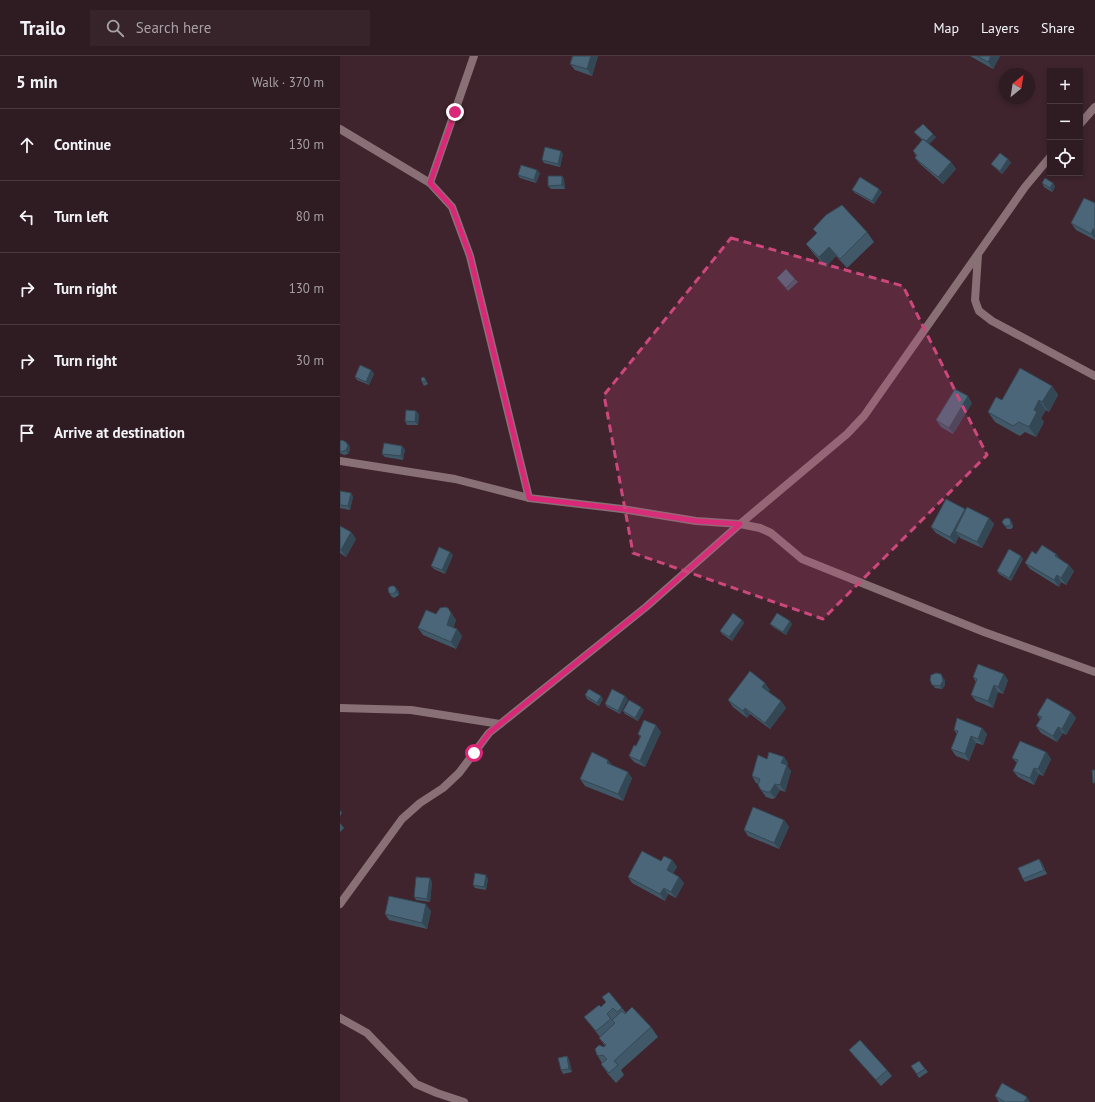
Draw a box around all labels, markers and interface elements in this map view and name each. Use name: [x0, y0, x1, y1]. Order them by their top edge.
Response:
search box: [90, 10, 370, 46]
text: Trailo: [20, 16, 66, 40]
icon: search: [104, 17, 126, 39]
text: Search here: [136, 18, 211, 37]
text: Map: [933, 19, 959, 37]
text: Layers: [981, 19, 1019, 37]
text: Share: [1041, 19, 1075, 37]
north arrow: [999, 68, 1035, 104]
map controls: [1047, 68, 1083, 176]
button: +: [1047, 68, 1083, 104]
text: 5 min: [16, 71, 57, 93]
text: Walk · 370 m: [252, 74, 324, 91]
route end: [446, 103, 464, 121]
button: −: [1047, 104, 1083, 140]
icon: ahead: [16, 134, 38, 156]
text: Continue: [54, 135, 111, 154]
text: 130 m: [289, 136, 324, 153]
button: locate: [1047, 140, 1083, 176]
icon: left: [16, 206, 38, 228]
text: Turn left: [54, 207, 108, 226]
text: 80 m: [296, 208, 324, 225]
icon: right: [16, 278, 38, 300]
text: Turn right: [54, 279, 117, 298]
text: 130 m: [289, 280, 324, 297]
icon: right: [16, 350, 38, 372]
text: Turn right: [54, 351, 117, 370]
text: 30 m: [296, 352, 324, 369]
icon: arrive: [16, 422, 38, 444]
text: Arrive at destination: [54, 423, 185, 442]
route start: [465, 744, 483, 762]

